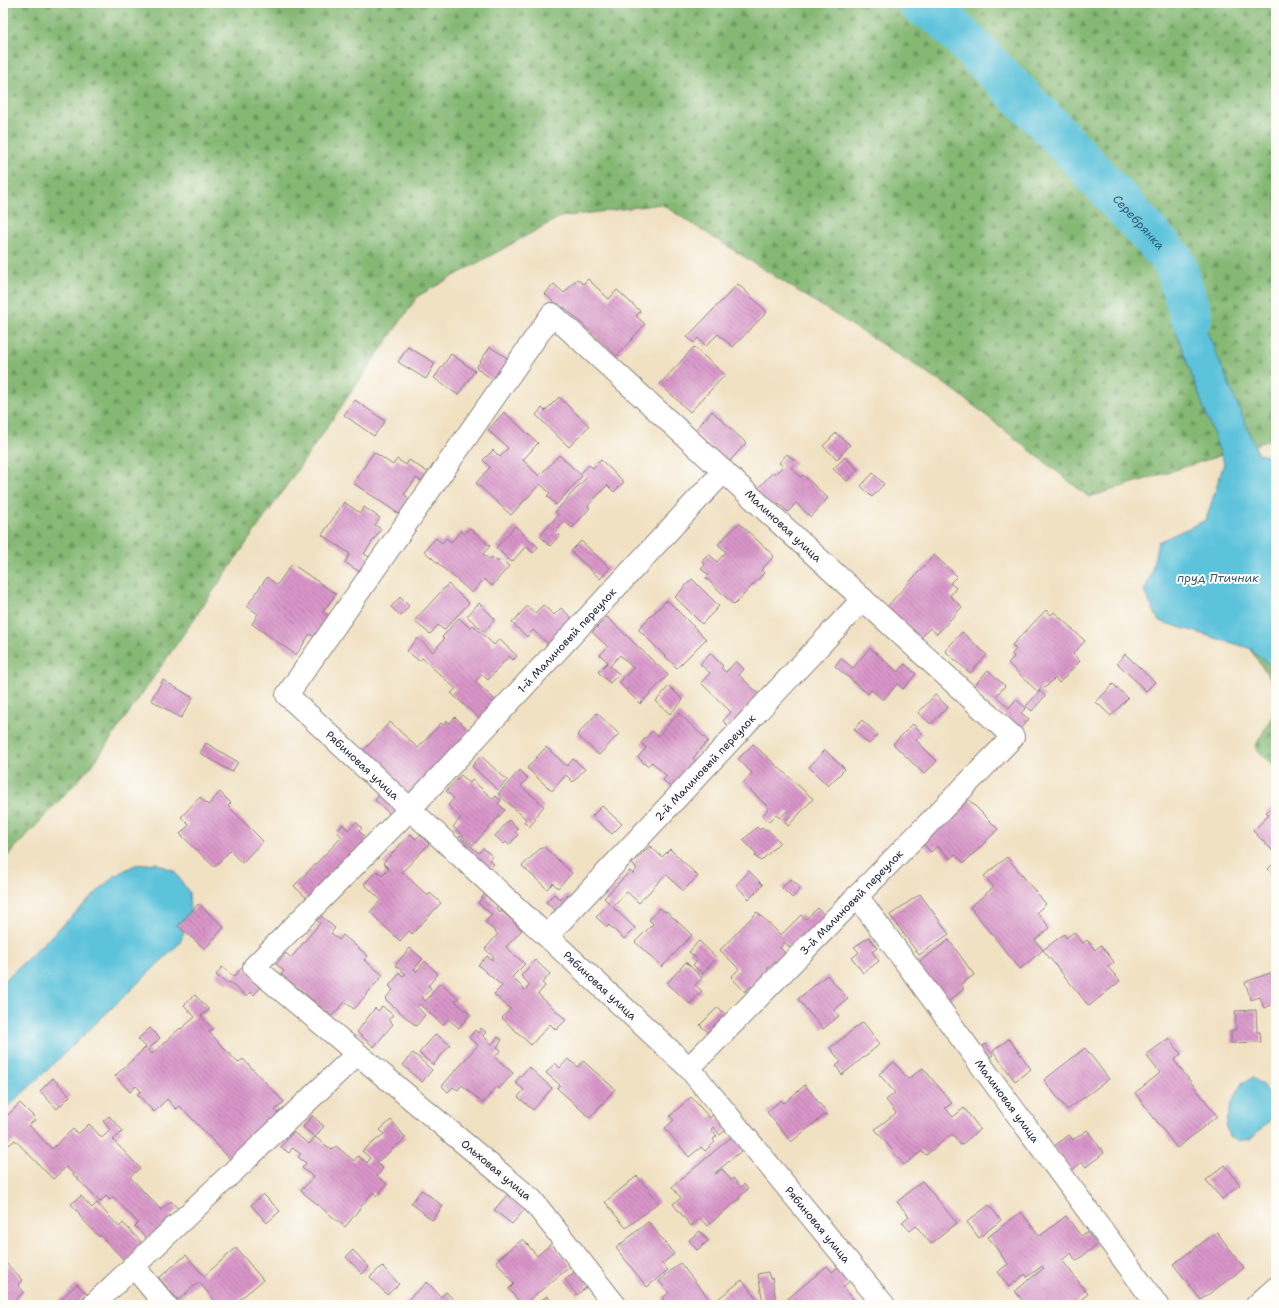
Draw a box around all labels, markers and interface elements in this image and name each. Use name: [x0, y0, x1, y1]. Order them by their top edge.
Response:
water label: Серебрянка: [1109, 191, 1168, 253]
street label: Малиновая улица: [741, 487, 825, 566]
water label: пруд Птичник: [1177, 570, 1259, 586]
street label: 1-й Малиновый переулок: [514, 584, 620, 696]
street label: 2-й Малиновый переулок: [651, 711, 759, 824]
street label: Рябиновая улица: [323, 727, 403, 803]
street label: 3-й Малиновый переулок: [796, 846, 906, 958]
street label: Рябиновая улица: [560, 948, 640, 1023]
street label: Малиновая улица: [972, 1056, 1043, 1146]
street label: Ольховая улица: [458, 1136, 534, 1204]
street label: Рябиновая улица: [782, 1183, 854, 1266]

